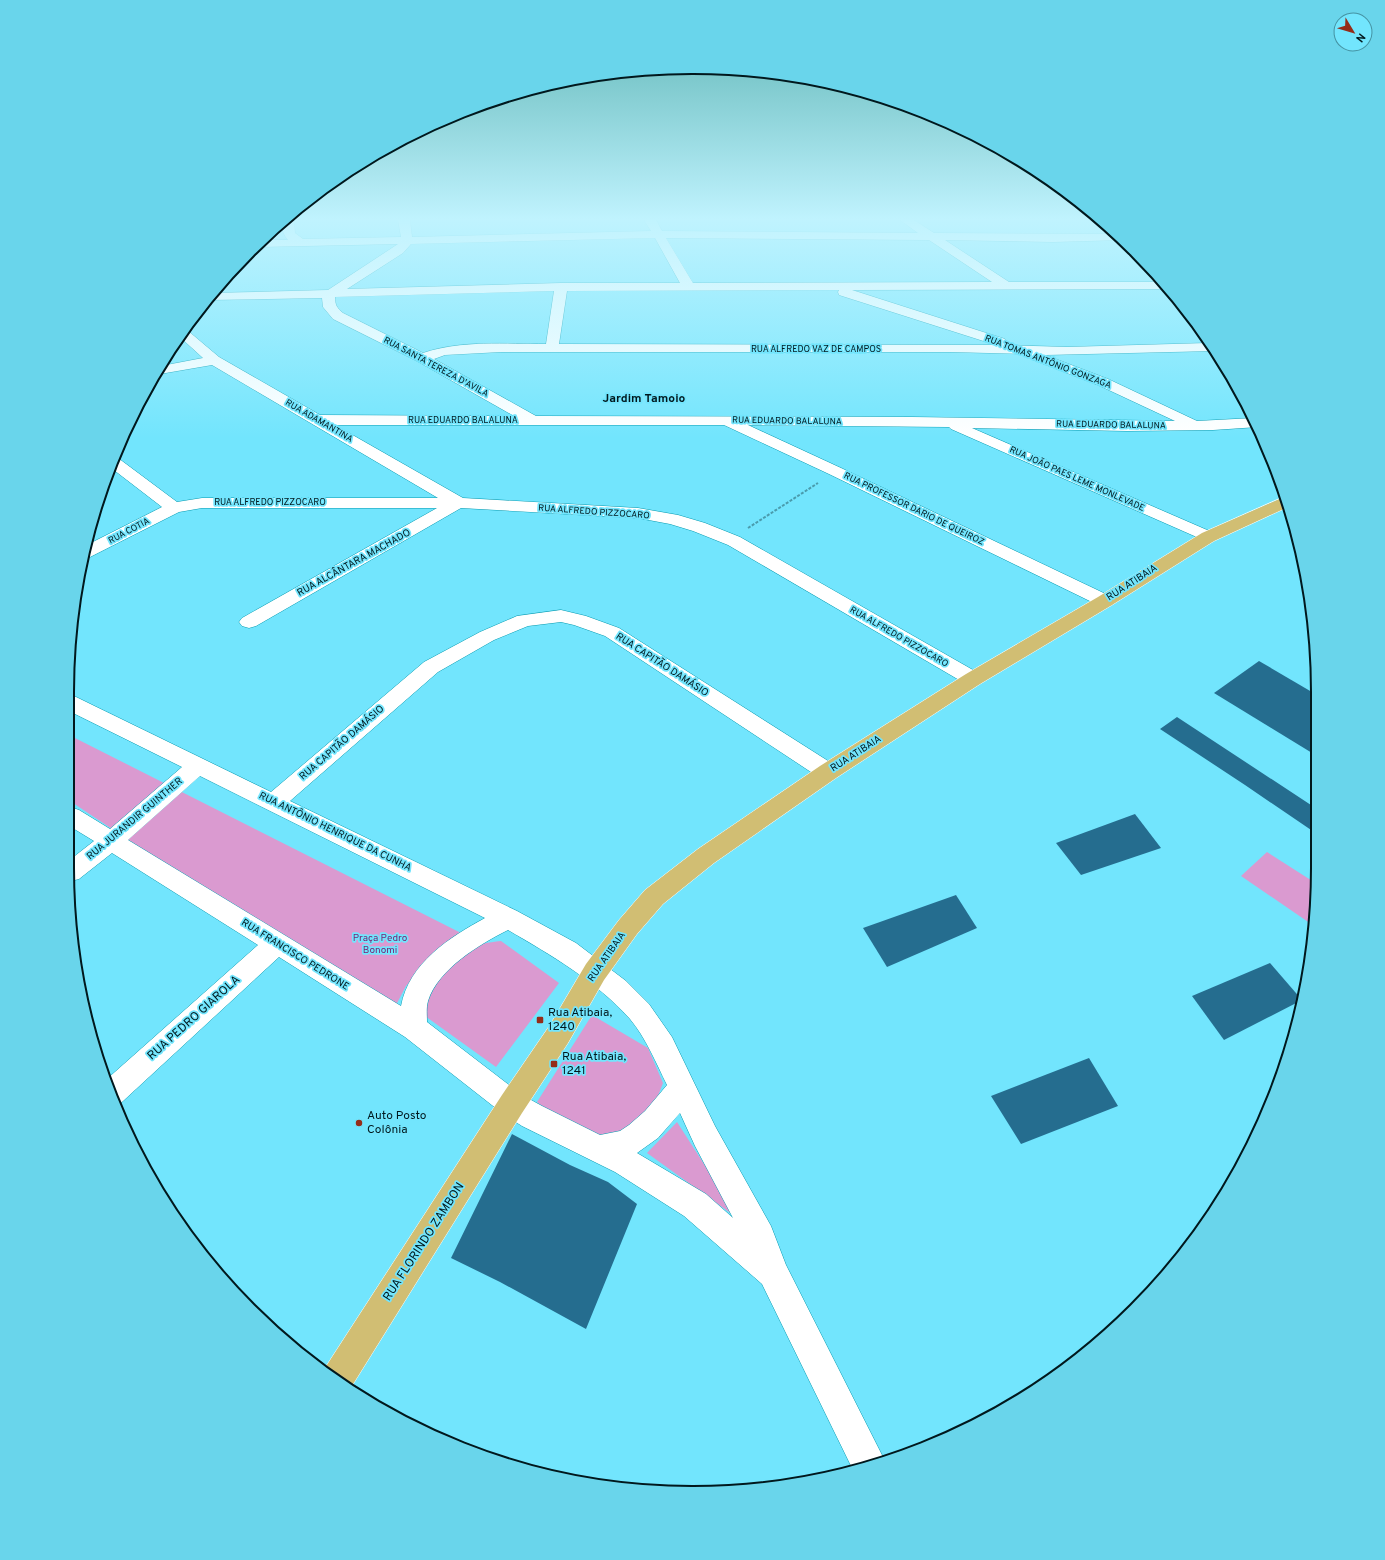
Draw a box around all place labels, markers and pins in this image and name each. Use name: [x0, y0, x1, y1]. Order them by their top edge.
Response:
place label: Rua Atibaia, 1240: [548, 1005, 612, 1035]
marker: Rua Atibaia, 1240: [535, 1015, 545, 1025]
place label: Rua Atibaia, 1241: [562, 1049, 626, 1079]
marker: Rua Atibaia, 1241: [549, 1059, 559, 1069]
place label: Auto Posto Colônia: [367, 1108, 427, 1138]
marker: Auto Posto Colônia: [354, 1118, 364, 1128]

